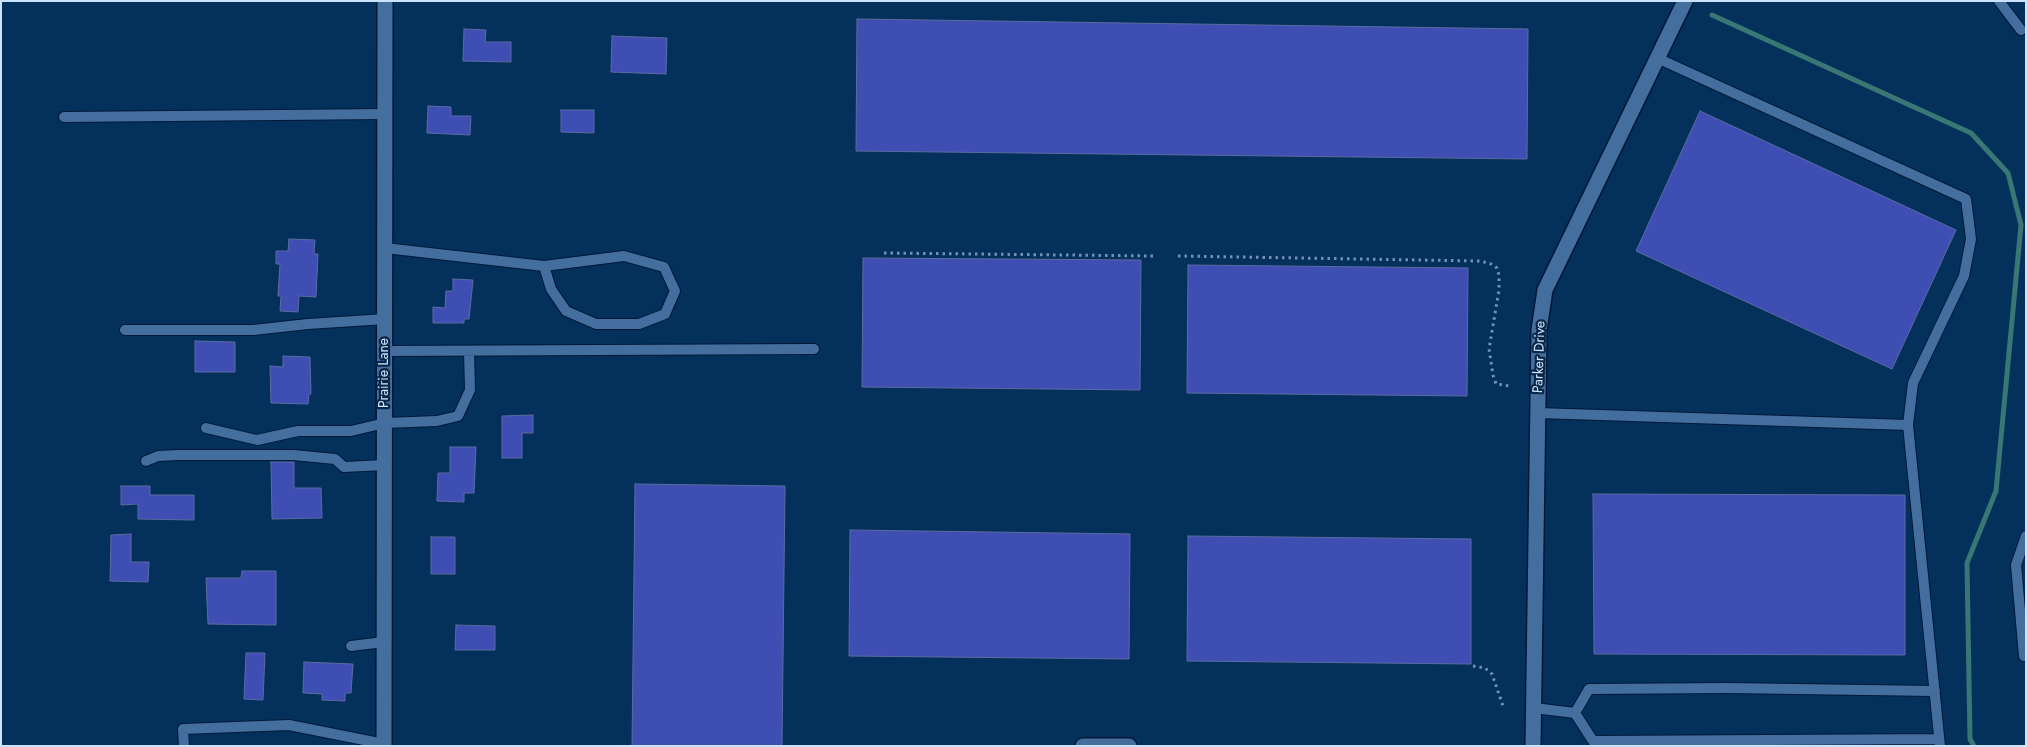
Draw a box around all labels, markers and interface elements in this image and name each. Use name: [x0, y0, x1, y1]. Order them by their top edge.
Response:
street label: Parker Drive: [1530, 321, 1550, 393]
street label: Prairie Lane: [377, 338, 393, 408]

